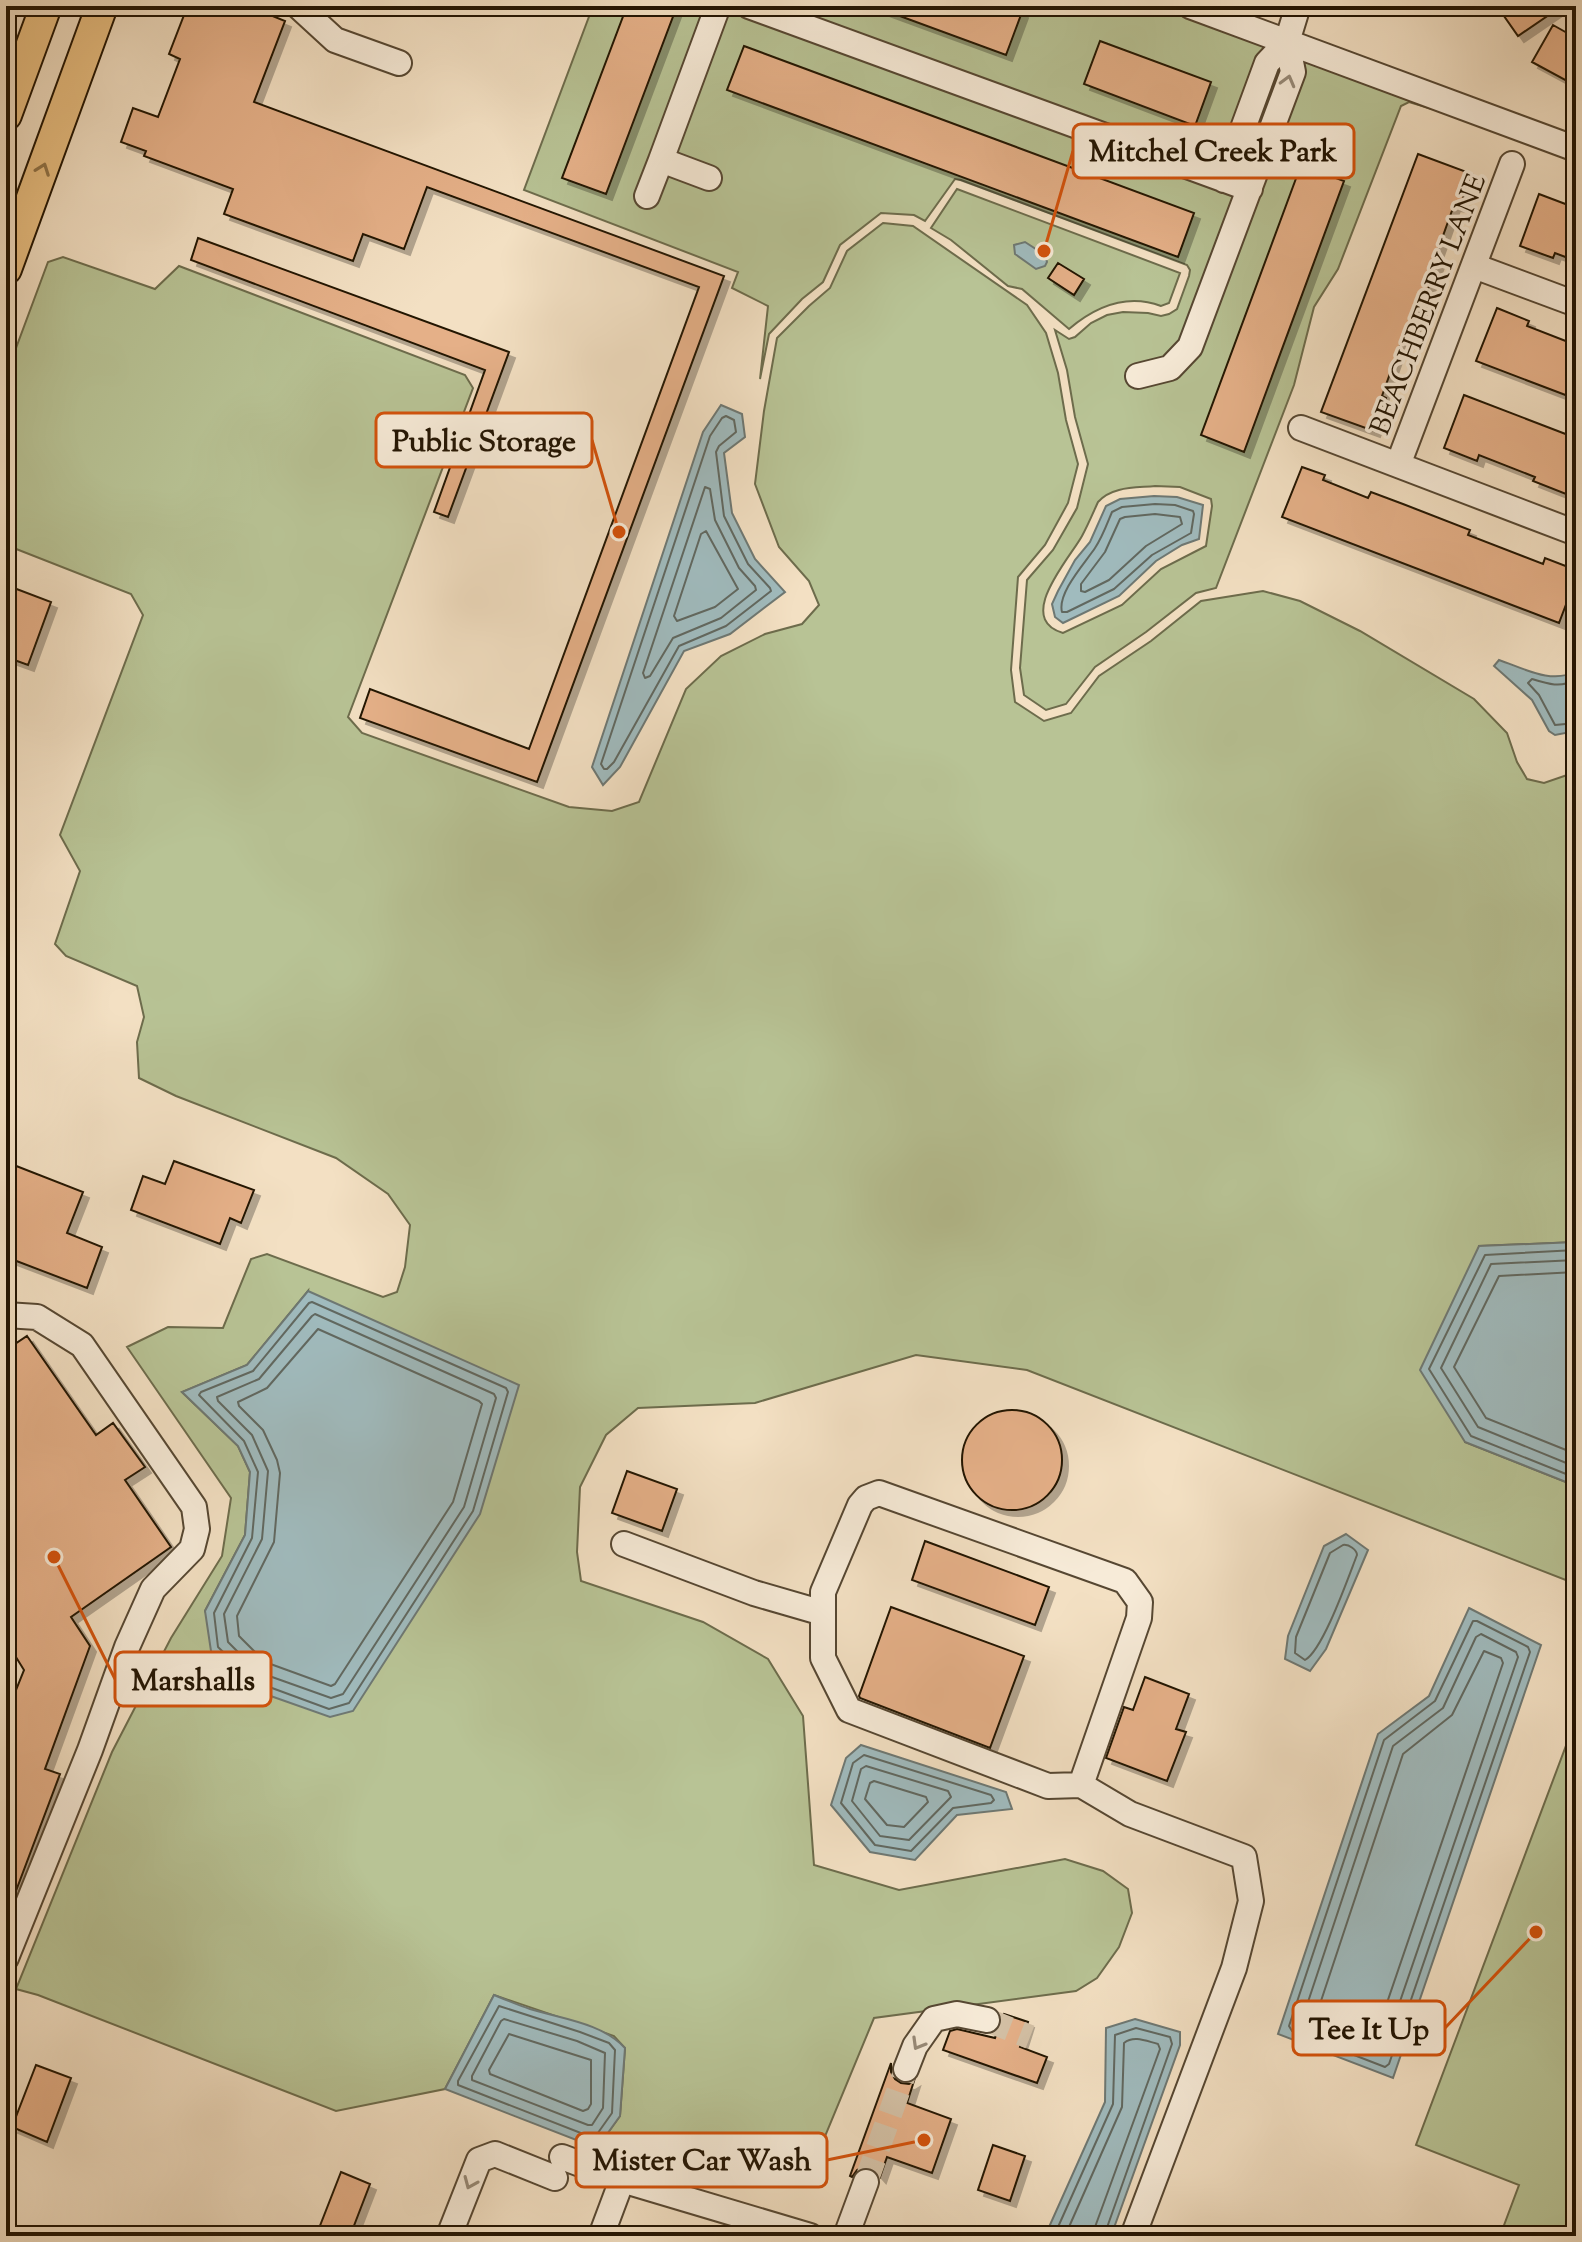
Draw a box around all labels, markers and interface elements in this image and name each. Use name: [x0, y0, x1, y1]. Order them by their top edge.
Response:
one-way arrow: [1279, 75, 1296, 88]
callout: Mitchel Creek Park: [1073, 124, 1354, 178]
text: Mitchel Creek Park: [1089, 132, 1338, 175]
one-way arrow: [33, 163, 49, 177]
street label: BEACHBERRY LANE: [1362, 169, 1498, 441]
callout: Public Storage: [376, 413, 592, 467]
text: Public Storage: [392, 422, 576, 465]
callout: Marshalls: [115, 1652, 271, 1706]
text: Marshalls: [131, 1661, 255, 1704]
callout: Tee It Up: [1293, 2001, 1445, 2055]
text: Tee It Up: [1309, 2010, 1429, 2053]
one-way arrow: [912, 2035, 928, 2050]
callout: Mister Car Wash: [576, 2133, 827, 2187]
text: Mister Car Wash: [592, 2141, 812, 2184]
one-way arrow: [463, 2175, 479, 2189]

